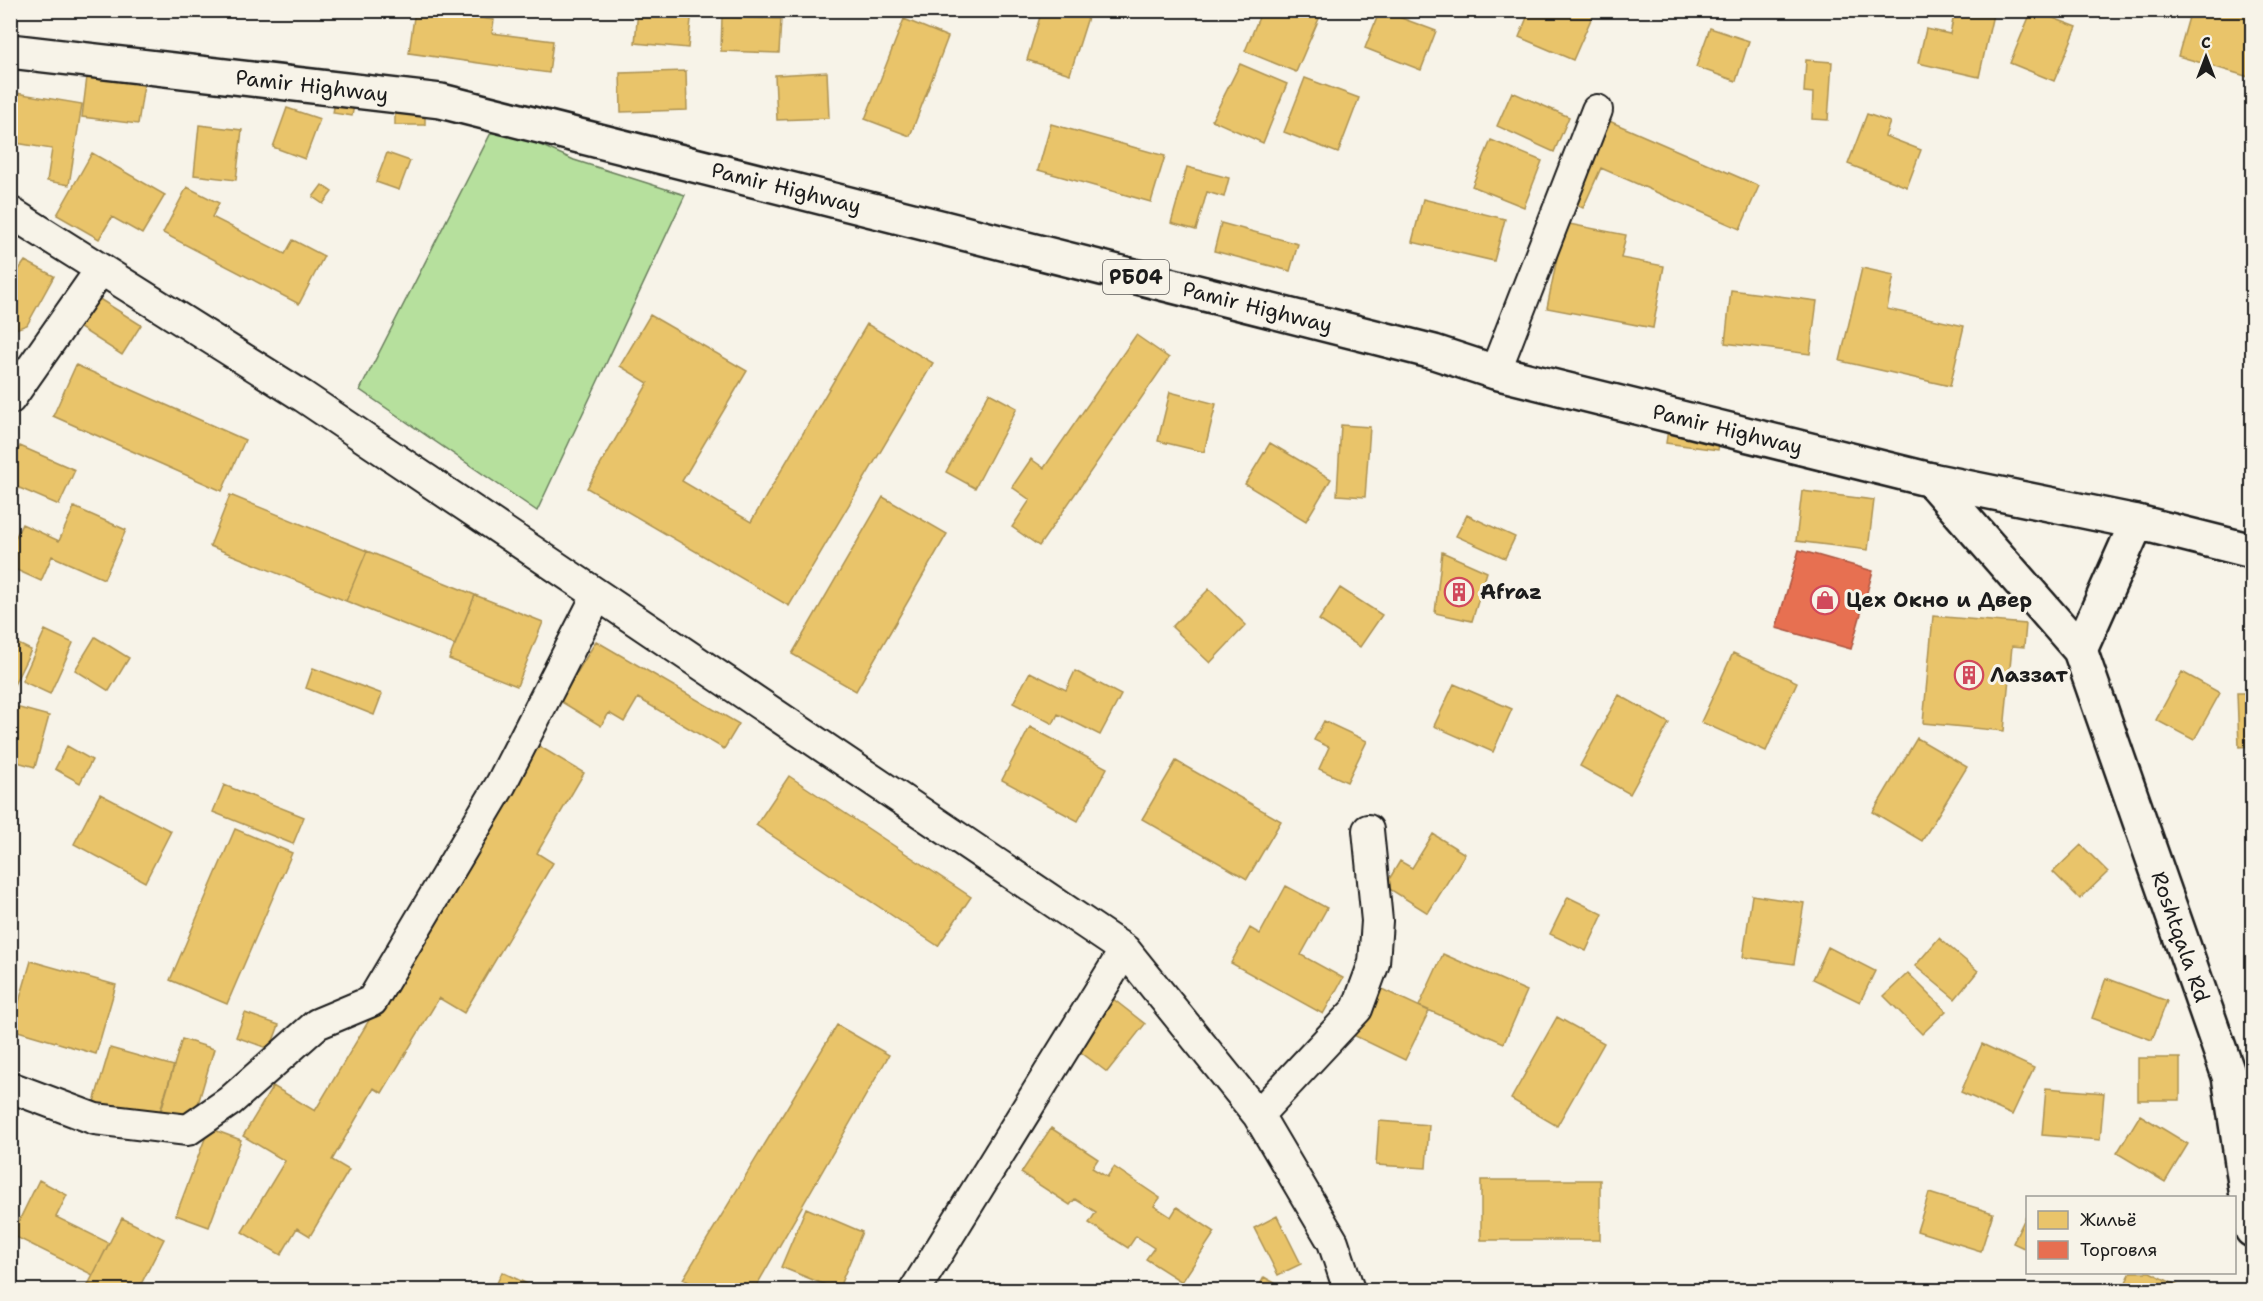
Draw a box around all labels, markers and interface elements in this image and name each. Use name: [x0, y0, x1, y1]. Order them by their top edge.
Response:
north arrow: [2176, 27, 2236, 87]
text: С: [2201, 32, 2211, 53]
street label: Pamir Highway: [234, 63, 390, 109]
street label: Pamir Highway: [708, 156, 864, 221]
road number: РБ04: [1103, 260, 1169, 294]
street label: Pamir Highway: [1179, 275, 1335, 340]
street label: Pamir Highway: [1650, 398, 1806, 462]
building icon: Afraz: [1443, 576, 1475, 608]
place label: Afraz: [1480, 578, 1542, 606]
shop icon: Цех Окно и Двер: [1809, 584, 1841, 616]
place label: Цех Окно и Двер: [1846, 586, 2032, 614]
building icon: Лаззат: [1953, 659, 1985, 691]
place label: Лаззат: [1990, 661, 2068, 689]
street label: Roshtqala Rd: [2145, 868, 2216, 1006]
legend: [2026, 1196, 2236, 1274]
text: Жильё: [2080, 1208, 2137, 1232]
text: Торговля: [2080, 1238, 2158, 1262]

